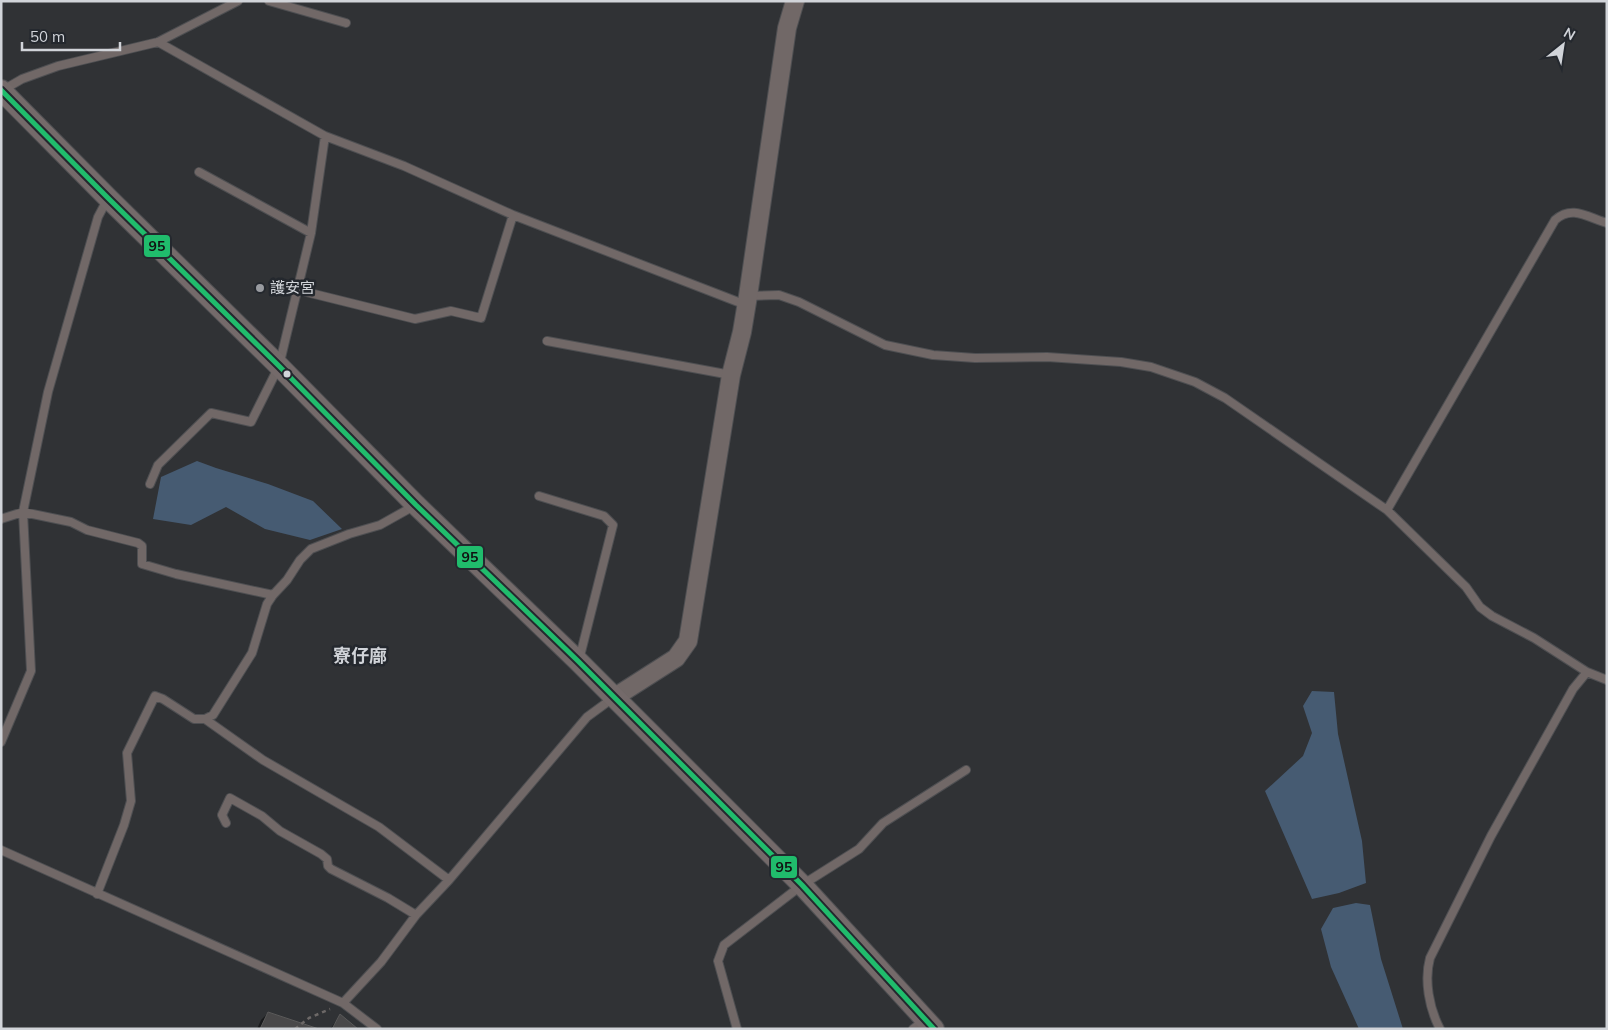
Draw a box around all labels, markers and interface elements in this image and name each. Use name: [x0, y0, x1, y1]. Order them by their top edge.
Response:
scale bar: [22, 20, 120, 52]
north arrow: [1538, 20, 1588, 70]
text: N: [1560, 23, 1579, 44]
text: 50 m: [30, 27, 65, 46]
line badge: 95: [143, 234, 171, 258]
text: 95: [149, 237, 165, 255]
place label: 護安宮: [270, 278, 315, 297]
marker: 護安宮: [254, 282, 266, 294]
unlabelled marker: [282, 369, 292, 379]
line badge: 95: [456, 545, 484, 569]
text: 95: [462, 548, 478, 566]
district label: 寮仔廍: [333, 644, 387, 667]
line badge: 95: [770, 855, 798, 879]
text: 95: [776, 858, 792, 876]

